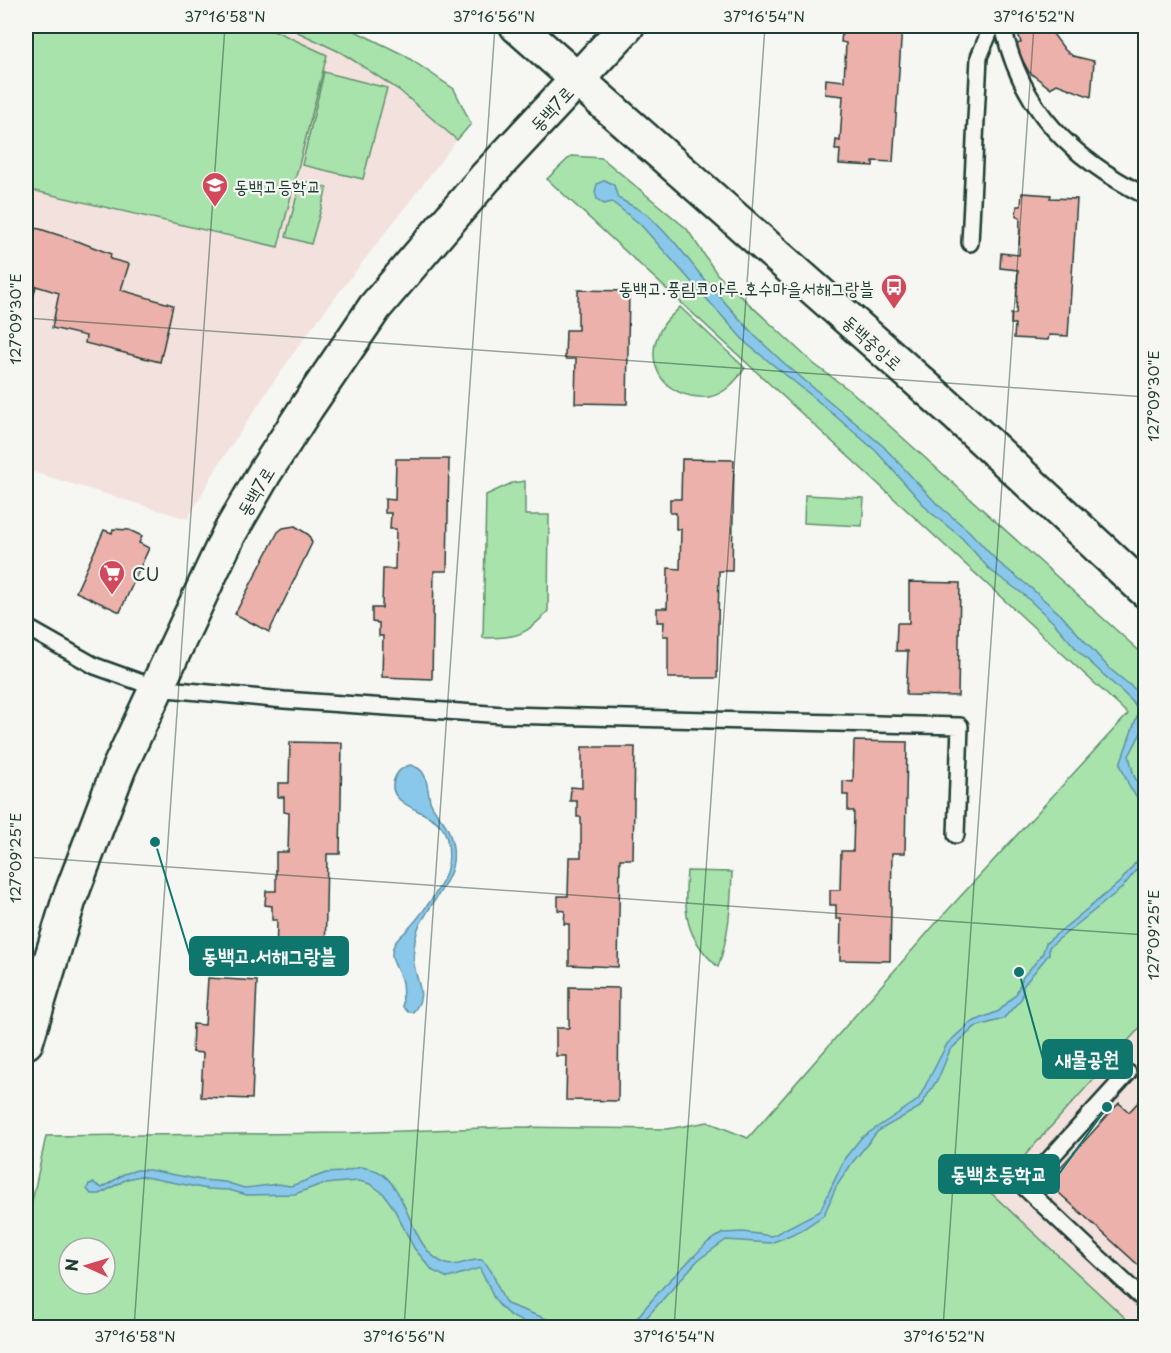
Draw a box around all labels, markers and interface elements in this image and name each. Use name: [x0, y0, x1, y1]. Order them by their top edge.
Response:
text: 37°16'58"N: [184, 4, 266, 27]
text: 37°16'56"N: [453, 4, 535, 27]
text: 37°16'54"N: [723, 4, 805, 27]
text: 37°16'52"N: [993, 4, 1075, 27]
street label: 동백7로: [523, 79, 579, 137]
school or university icon: 동백고등학교: [200, 170, 230, 208]
place label: 동백고등학교: [234, 172, 321, 199]
bus stop icon: 동백고.풍림코아루.호수마을서해그랑블: [879, 272, 909, 310]
text: 127°09'30"E: [3, 273, 26, 365]
place label: 동백고.풍림코아루.호수마을서해그랑블: [618, 274, 874, 301]
street label: 동백중앙로: [837, 308, 909, 376]
text: 127°09'30"E: [1141, 350, 1164, 442]
street label: 동백7로: [230, 461, 280, 521]
supermarket icon: CU: [97, 558, 127, 596]
place label: CU: [132, 560, 160, 587]
text: 127°09'25"E: [3, 813, 26, 903]
text: 127°09'25"E: [1141, 890, 1164, 980]
callout: 동백고.서해그랑블: [190, 937, 348, 975]
text: 동백고.서해그랑블: [202, 940, 336, 970]
callout: 새물공원: [1043, 1040, 1132, 1078]
text: 새물공원: [1054, 1043, 1119, 1073]
callout: 동백초등학교: [939, 1155, 1059, 1193]
text: 동백초등학교: [951, 1158, 1047, 1188]
north arrow: [57, 1236, 117, 1296]
text: N: [59, 1258, 83, 1272]
text: 37°16'58"N: [94, 1324, 176, 1347]
text: 37°16'56"N: [363, 1324, 445, 1347]
text: 37°16'54"N: [633, 1324, 715, 1347]
text: 37°16'52"N: [903, 1324, 985, 1347]

